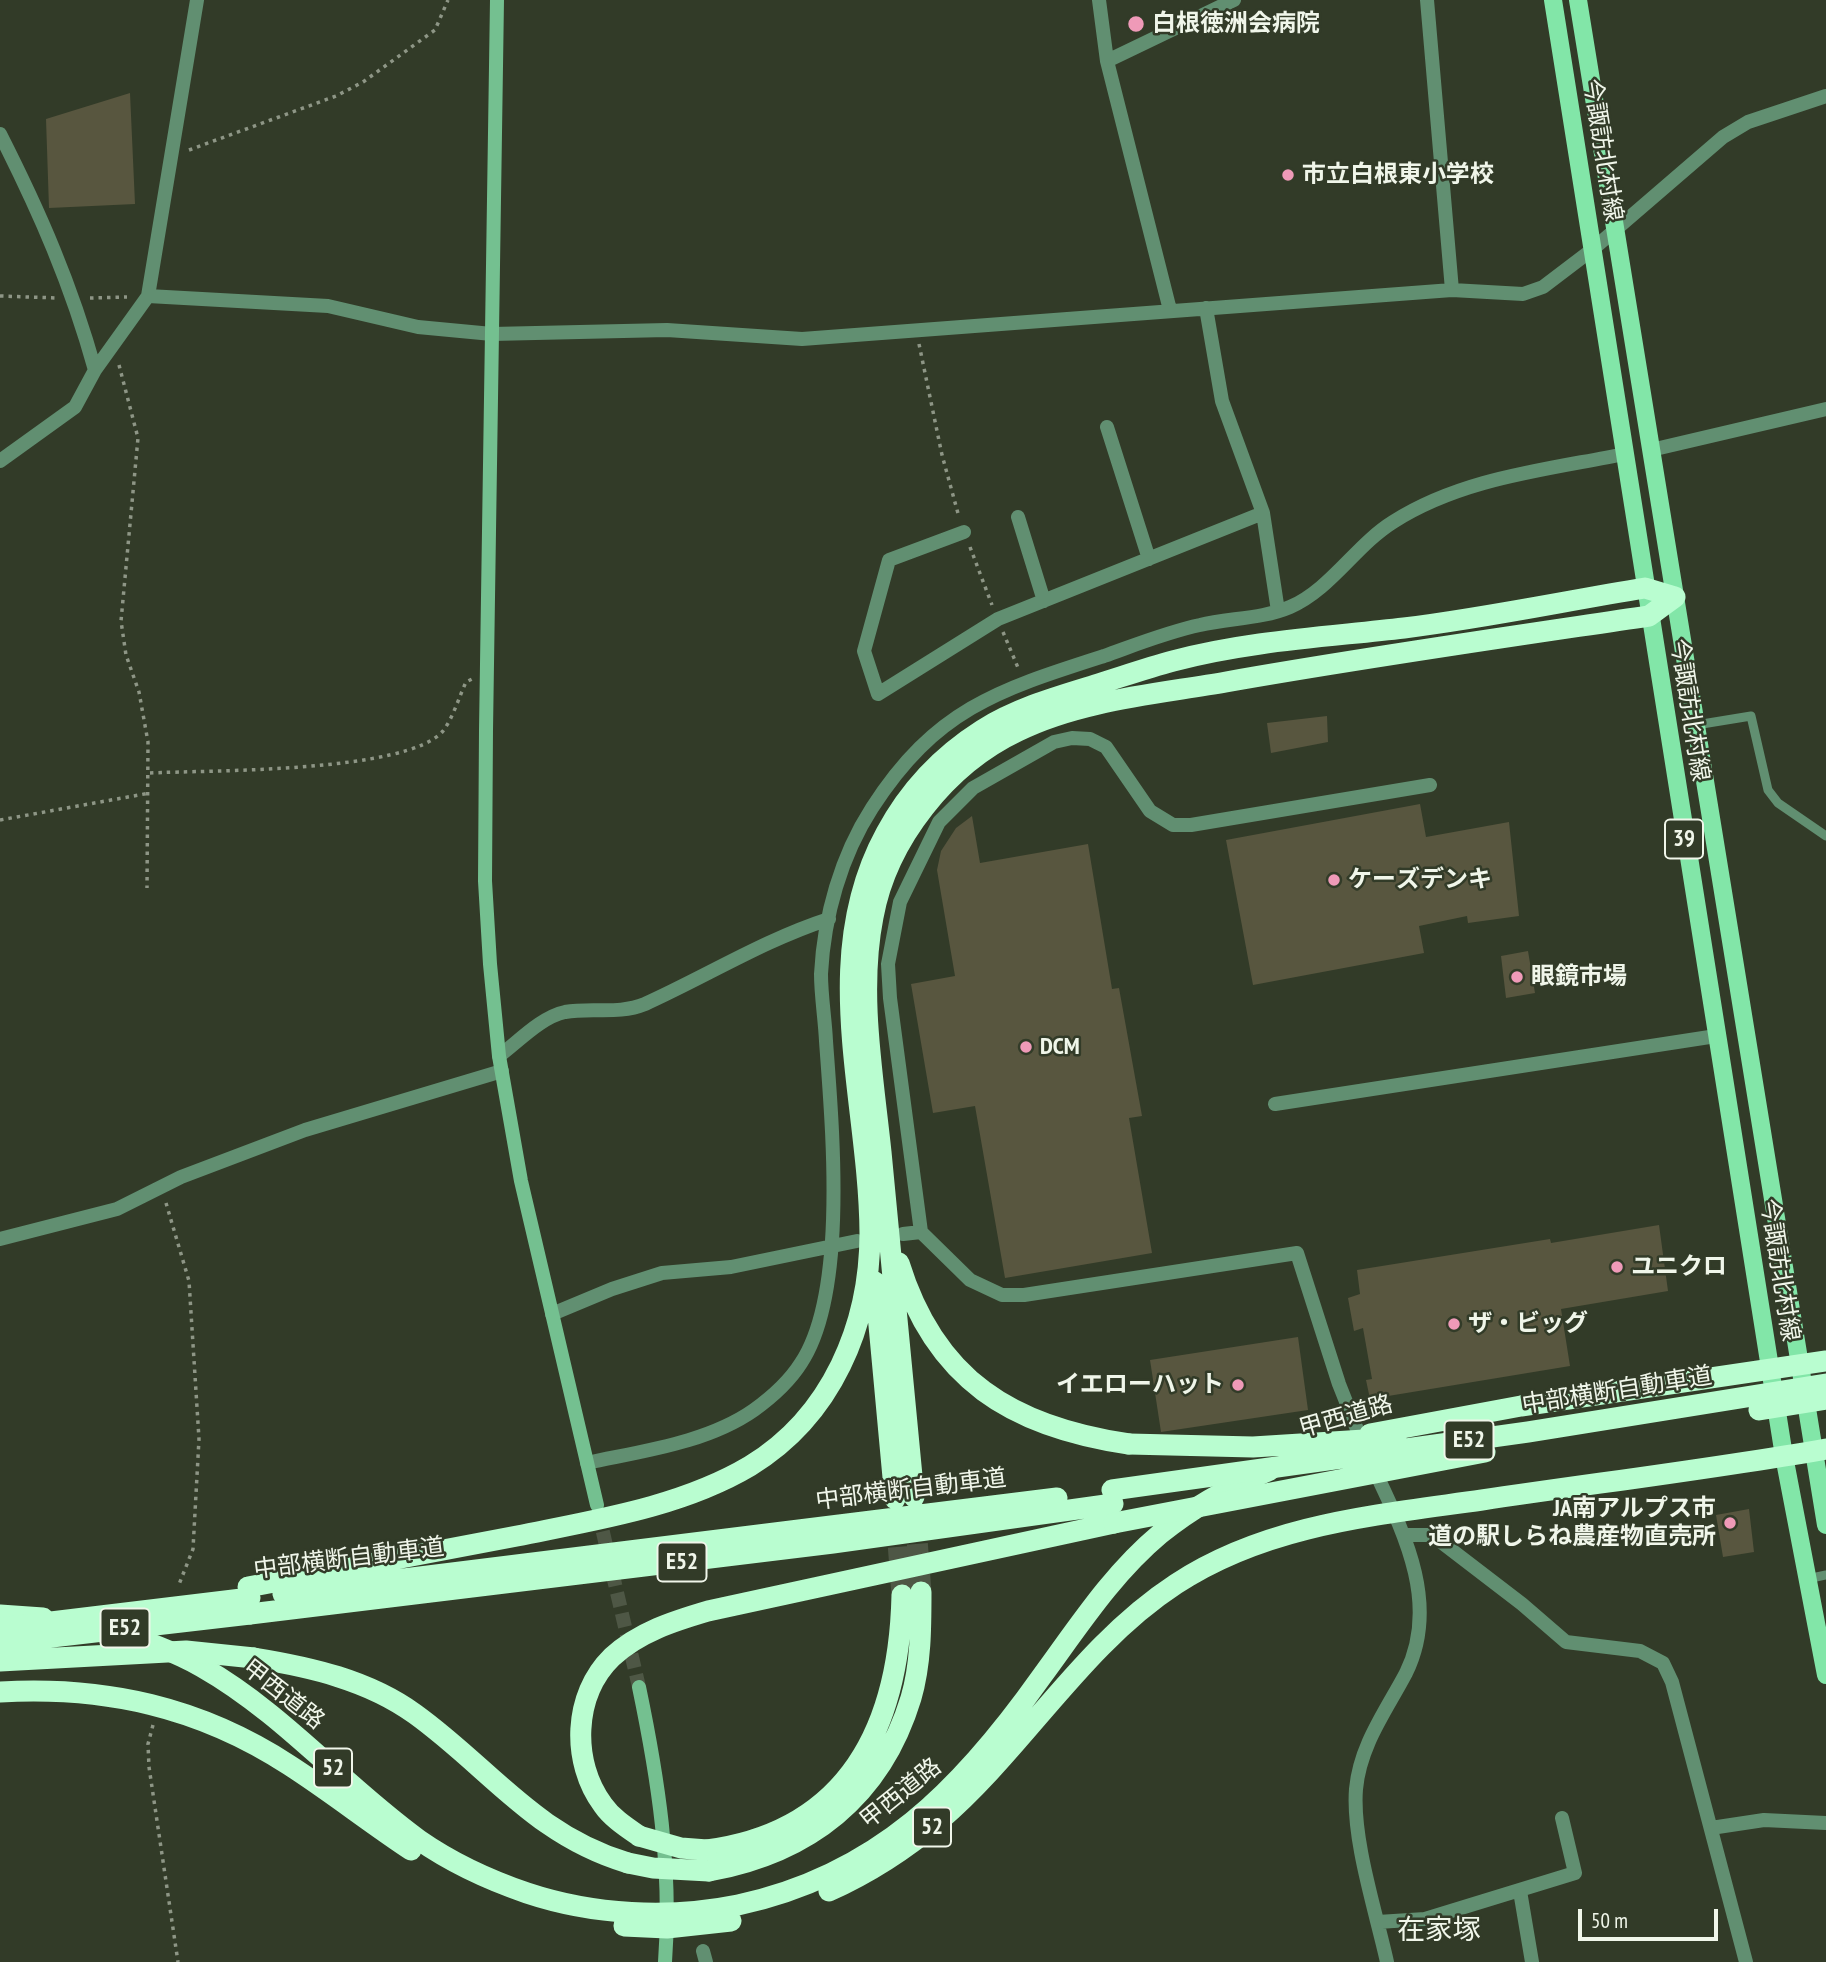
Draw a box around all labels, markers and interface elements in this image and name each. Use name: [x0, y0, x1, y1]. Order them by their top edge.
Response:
place label: 白根徳洲会病院: [1152, 10, 1320, 38]
marker: 白根徳洲会病院: [1126, 14, 1146, 34]
street label: 今諏訪北村線: [1577, 77, 1627, 223]
place label: 市立白根東小学校: [1302, 161, 1494, 189]
marker: 市立白根東小学校: [1280, 167, 1296, 183]
street label: 今諏訪北村線: [1664, 637, 1714, 783]
road number: 39: [1665, 820, 1703, 859]
place label: ケーズデンキ: [1348, 866, 1492, 894]
marker: ケーズデンキ: [1326, 872, 1342, 888]
place label: 眼鏡市場: [1531, 963, 1627, 991]
marker: 眼鏡市場: [1509, 969, 1525, 985]
place label: DCM: [1040, 1033, 1080, 1061]
marker: DCM: [1018, 1039, 1034, 1055]
street label: 今諏訪北村線: [1754, 1197, 1804, 1343]
place label: ユニクロ: [1631, 1253, 1727, 1281]
marker: ユニクロ: [1609, 1259, 1625, 1275]
place label: ザ・ビッグ: [1468, 1310, 1588, 1338]
marker: ザ・ビッグ: [1446, 1316, 1462, 1332]
street label: 中部横断自動車道: [1520, 1362, 1714, 1420]
place label: イエローハット: [1056, 1371, 1224, 1399]
marker: イエローハット: [1230, 1377, 1246, 1393]
street label: 甲西道路: [1296, 1390, 1396, 1444]
road number: E52: [1444, 1420, 1494, 1460]
street label: 中部横断自動車道: [814, 1464, 1008, 1516]
place label: JA南アルプス市 道の駅しらね農産物直売所: [1428, 1495, 1716, 1551]
marker: JA南アルプス市 道の駅しらね農産物直売所: [1722, 1515, 1738, 1531]
street label: 中部横断自動車道: [252, 1533, 446, 1585]
road number: E52: [658, 1542, 706, 1582]
road number: E52: [100, 1609, 150, 1648]
street label: 甲西道路: [236, 1654, 330, 1736]
road number: 52: [314, 1749, 352, 1788]
street label: 甲西道路: [855, 1753, 947, 1835]
road number: 52: [913, 1808, 951, 1846]
scale bar: [1581, 1896, 1721, 1940]
text: 50 m: [1591, 1907, 1628, 1934]
district label: 在家塚: [1397, 1914, 1481, 1948]

